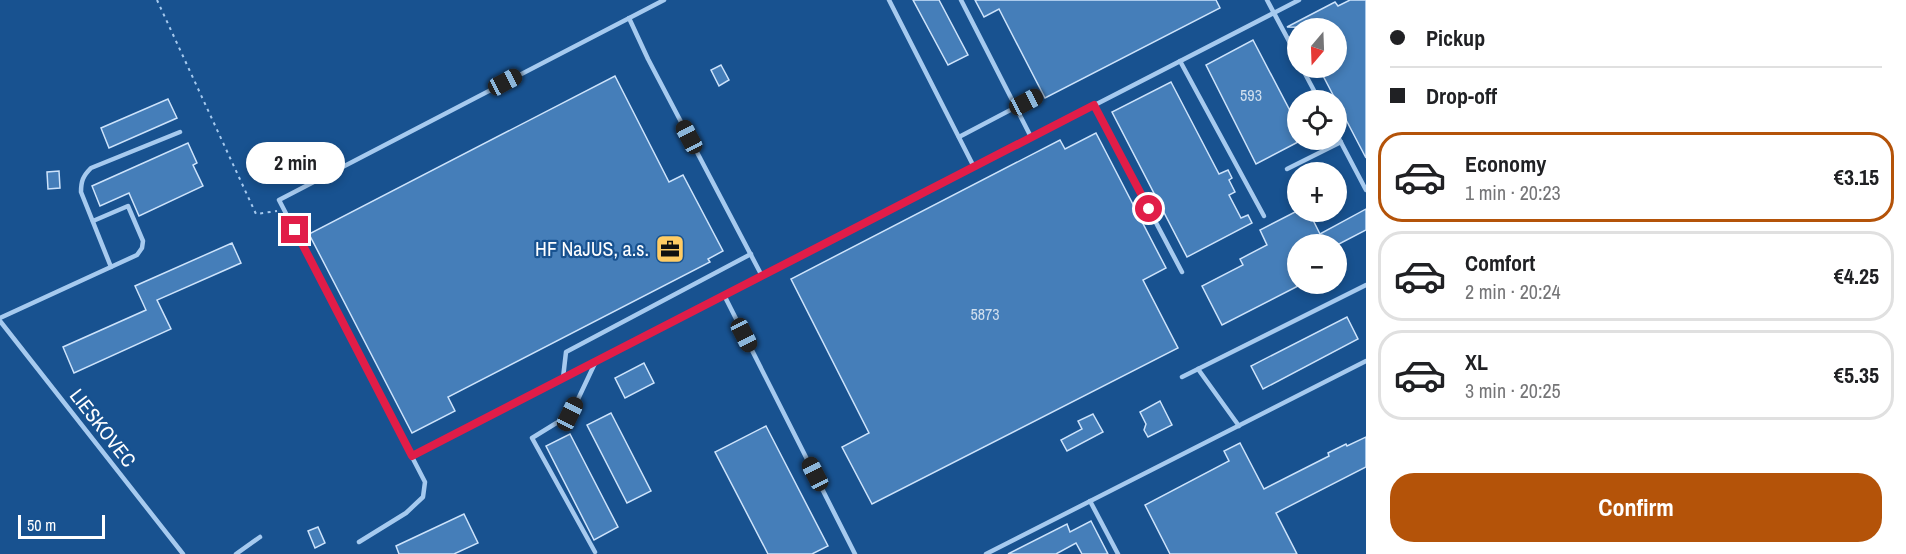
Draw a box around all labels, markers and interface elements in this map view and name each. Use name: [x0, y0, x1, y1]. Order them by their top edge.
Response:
north arrow: [1287, 18, 1347, 78]
map controls: [1287, 18, 1347, 294]
text: Pickup: [1426, 23, 1485, 53]
car: [485, 66, 525, 98]
text: Drop-off: [1426, 81, 1497, 111]
house number: 593: [1240, 84, 1262, 106]
car: [1006, 86, 1046, 118]
button: locate: [1287, 90, 1347, 150]
car: [673, 117, 705, 157]
callout: 2 min: [246, 143, 344, 185]
text: 2 min: [274, 149, 317, 176]
text: Economy: [1465, 149, 1546, 179]
icon: car: [1393, 150, 1447, 204]
button: +: [1287, 162, 1347, 222]
text: €3.15: [1834, 162, 1879, 192]
text: 1 min · 20:23: [1465, 179, 1561, 206]
route start: [1135, 195, 1162, 222]
route end: [281, 216, 308, 243]
office icon: HF NaJUS, a.s.: [654, 233, 686, 265]
button: −: [1287, 234, 1347, 294]
place label: HF NaJUS, a.s.: [535, 235, 649, 262]
text: Comfort: [1465, 248, 1535, 278]
icon: car: [1393, 249, 1447, 303]
text: €4.25: [1834, 261, 1879, 291]
text: 2 min · 20:24: [1465, 278, 1561, 305]
house number: 5873: [970, 303, 1000, 325]
car: [728, 315, 760, 355]
text: XL: [1465, 347, 1488, 377]
icon: car: [1393, 348, 1447, 402]
text: €5.35: [1834, 360, 1879, 390]
text: 3 min · 20:25: [1465, 377, 1561, 404]
street label: LIESKOVEC: [64, 383, 143, 473]
car: [554, 394, 586, 434]
car: [799, 454, 831, 494]
button: Confirm: [1390, 473, 1882, 542]
scale bar: [18, 512, 105, 540]
text: 50 m: [27, 514, 56, 536]

